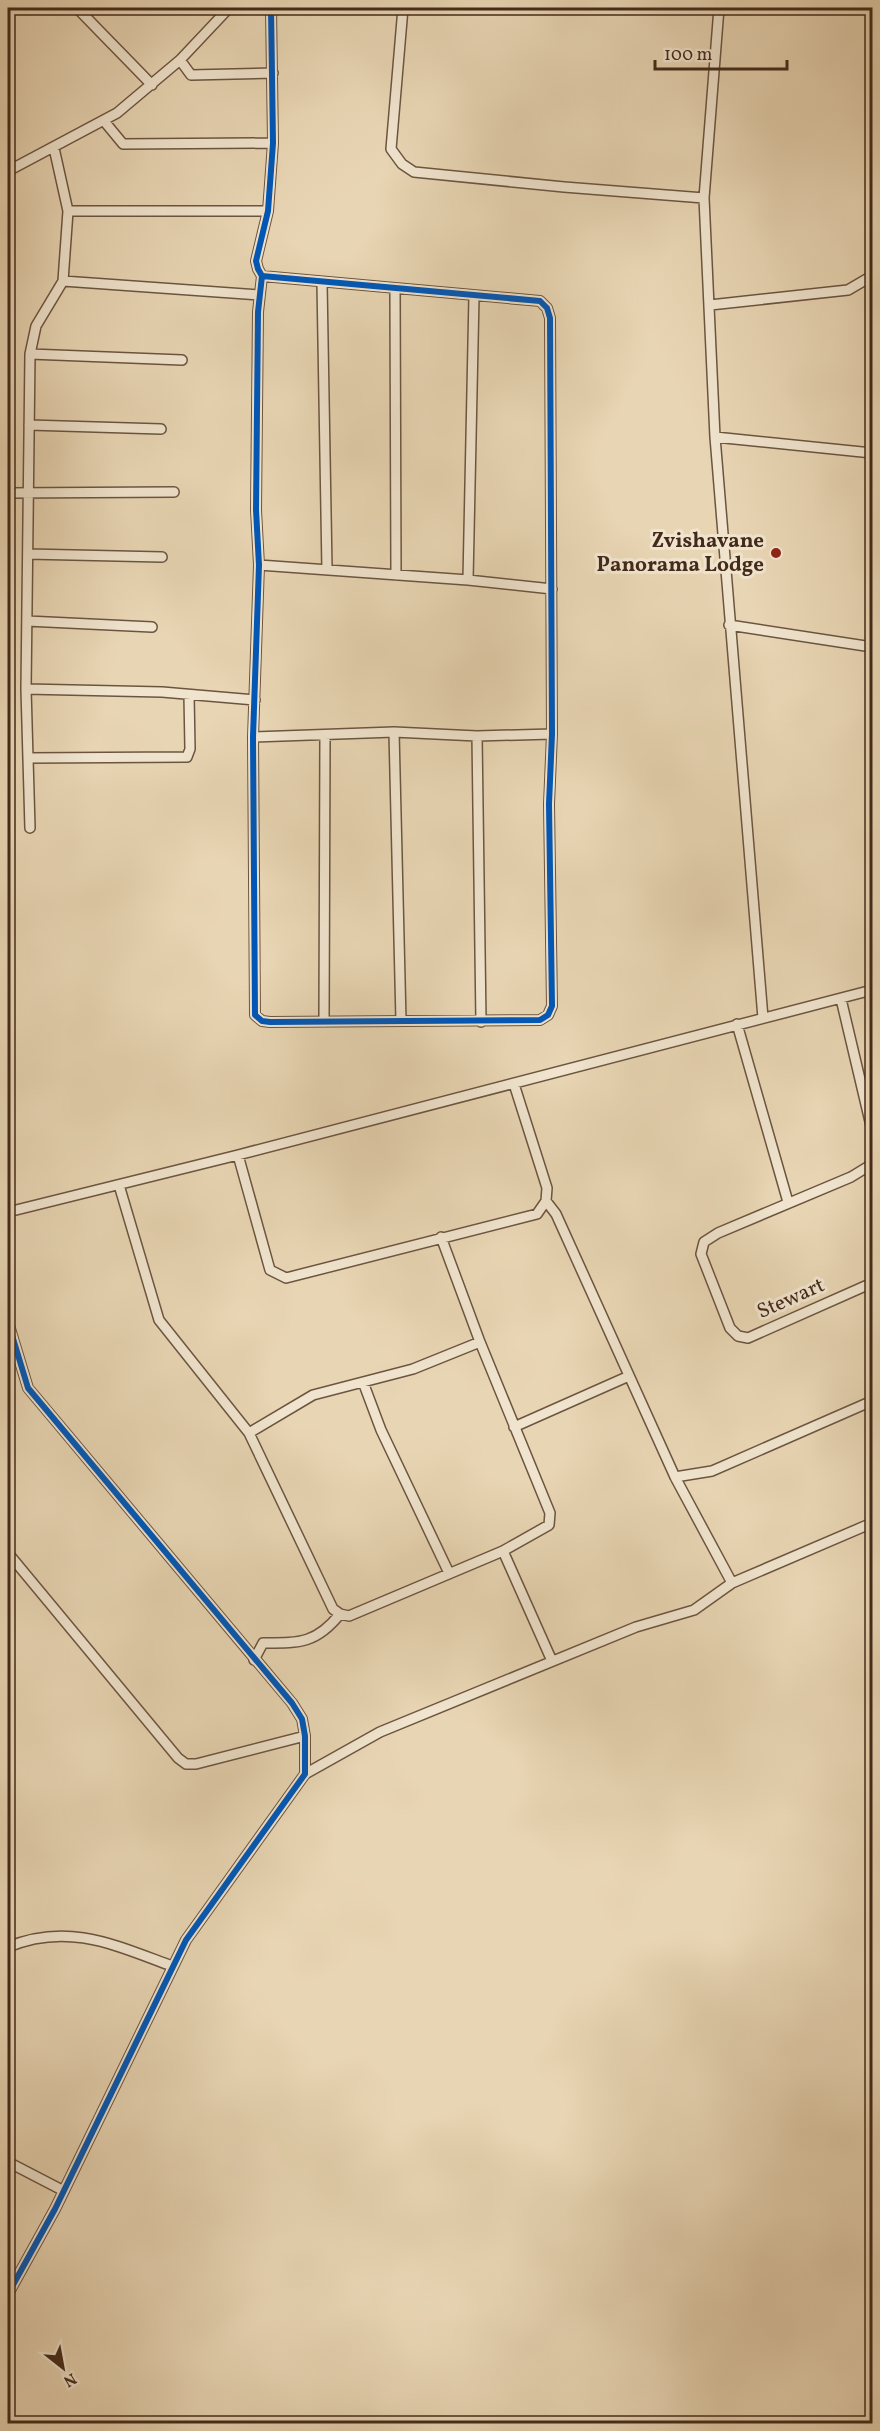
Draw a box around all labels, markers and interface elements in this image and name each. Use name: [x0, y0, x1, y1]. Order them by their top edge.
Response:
scale bar: [655, 33, 787, 71]
text: 100 m: [664, 43, 713, 68]
place label: Zvishavane Panorama Lodge: [597, 527, 764, 580]
marker: Zvishavane Panorama Lodge: [769, 546, 783, 560]
street label: Stewart: [752, 1271, 830, 1327]
north arrow: [33, 2338, 93, 2398]
text: N: [59, 2367, 80, 2392]

